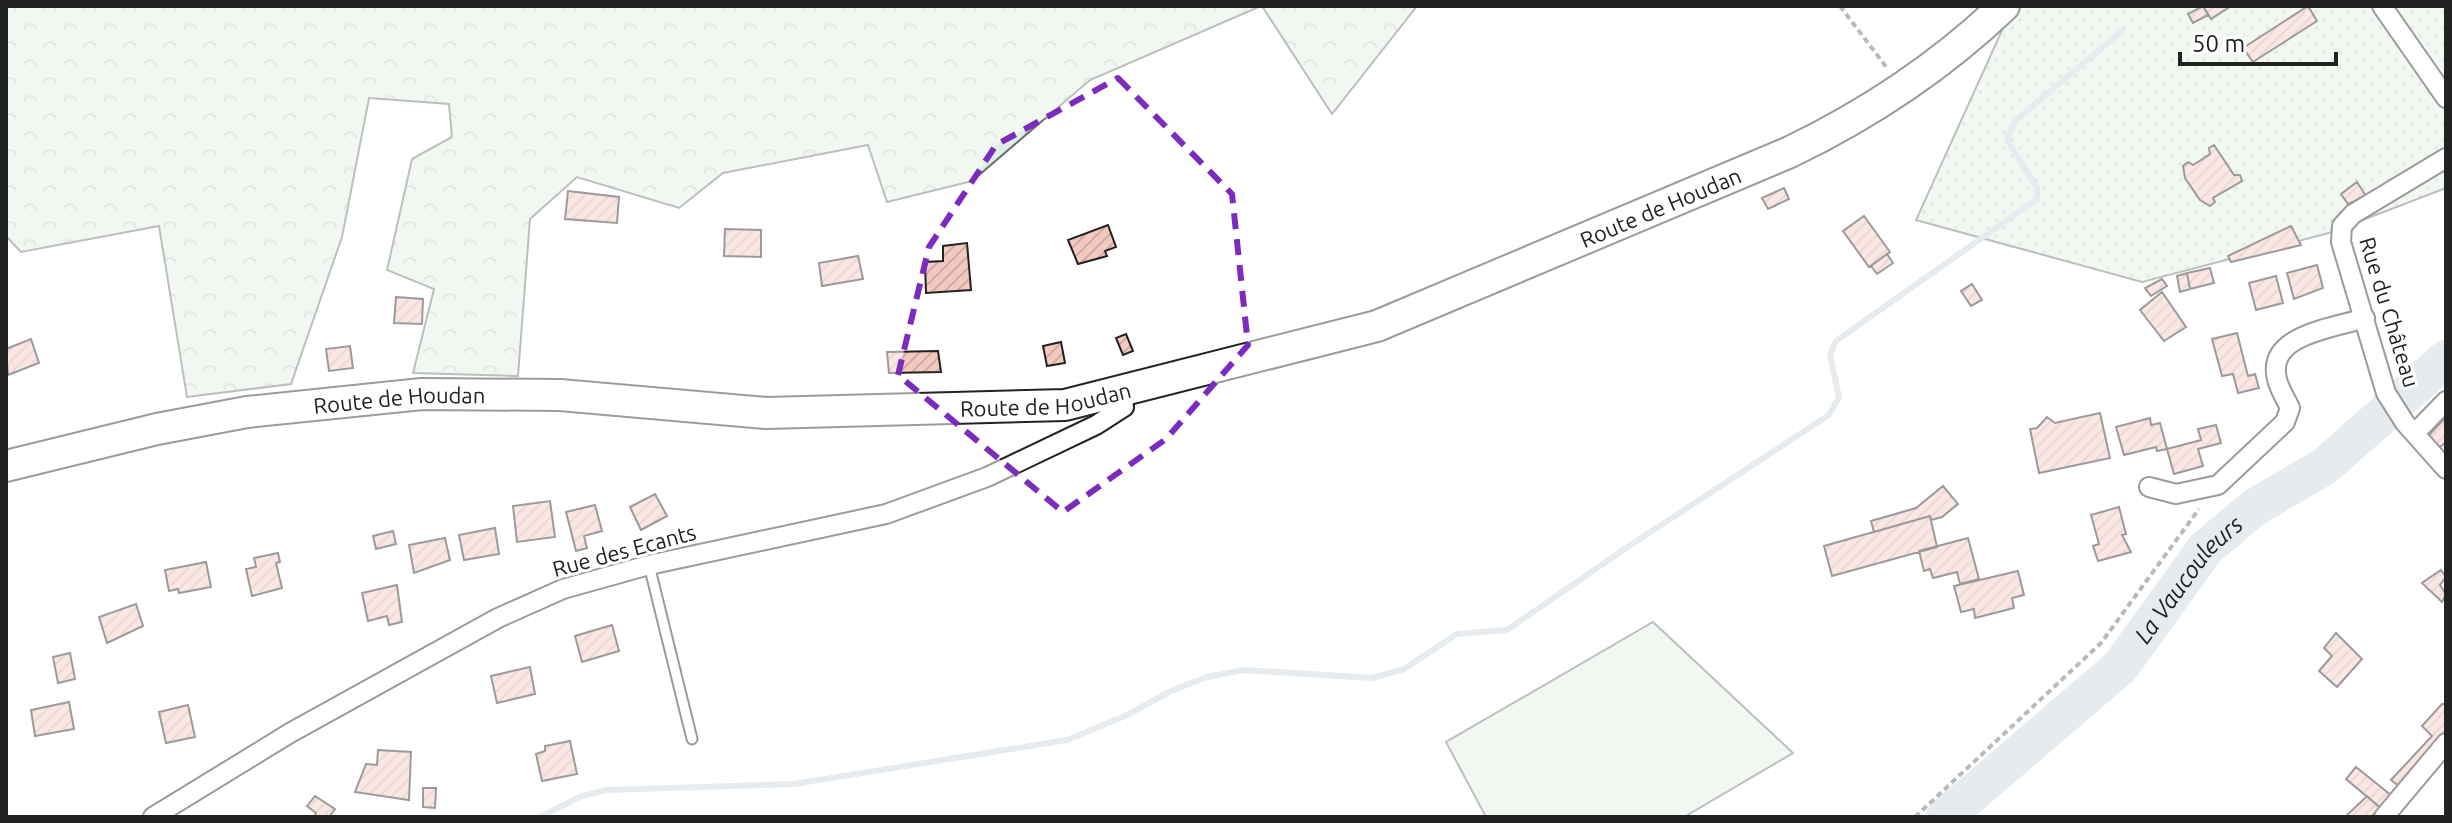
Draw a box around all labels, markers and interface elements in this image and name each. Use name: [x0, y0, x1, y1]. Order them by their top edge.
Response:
scale bar: [2180, 16, 2336, 66]
text: 50 m: [2192, 30, 2245, 57]
street label: Route de Houdan: [1576, 162, 1745, 252]
street label: Rue du Château: [2355, 234, 2425, 390]
street label: Route de Houdan: [960, 376, 1133, 420]
street label: Route de Houdan: [312, 381, 485, 418]
water label: La Vaucouleurs: [2128, 510, 2248, 648]
street label: Rue des Ecants: [549, 519, 699, 581]

